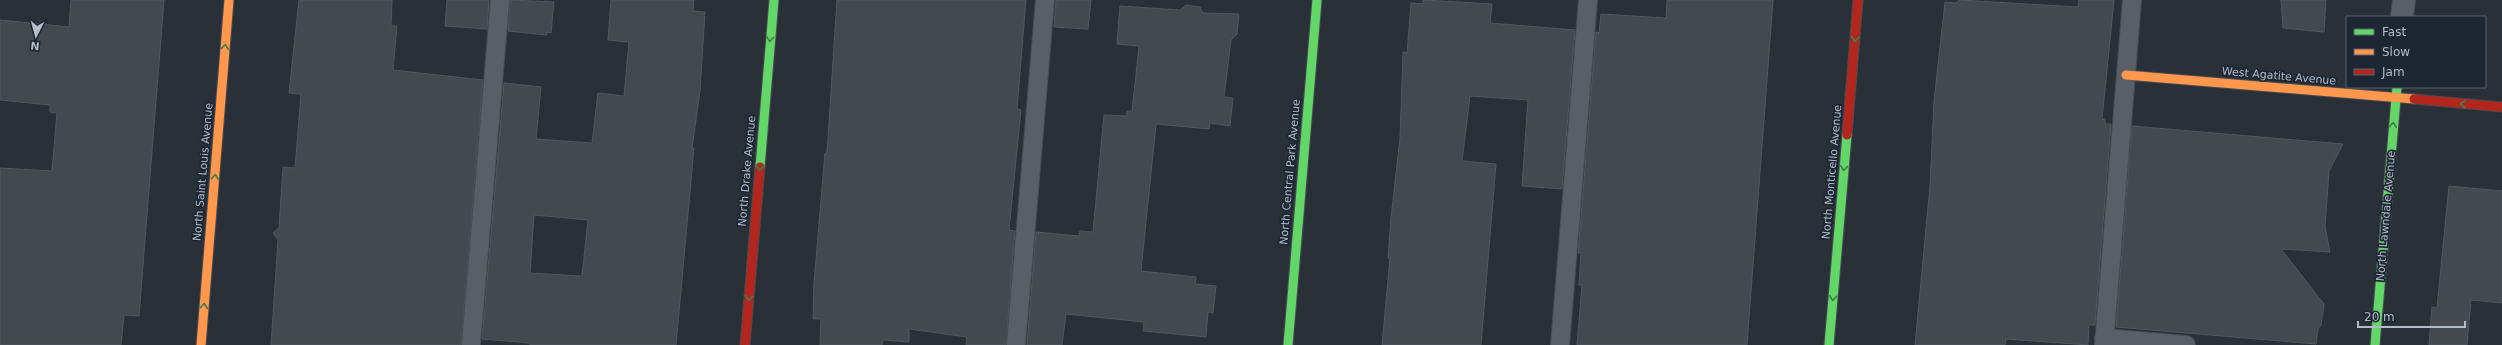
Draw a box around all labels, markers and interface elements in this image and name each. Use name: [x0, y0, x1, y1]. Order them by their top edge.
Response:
north arrow: [16, 16, 56, 56]
legend: [2346, 16, 2486, 88]
text: Fast: [2382, 25, 2406, 39]
one-way arrow: [766, 36, 775, 42]
one-way arrow: [1850, 36, 1859, 42]
text: N: [30, 39, 40, 52]
one-way arrow: [221, 44, 230, 50]
text: Slow: [2382, 45, 2410, 59]
street label: West Agatite Avenue: [2221, 65, 2337, 87]
text: Jam: [2381, 65, 2405, 79]
street label: North Central Park Avenue: [1277, 99, 1303, 245]
one-way arrow: [2460, 99, 2466, 108]
street label: North Saint Louis Avenue: [190, 102, 216, 242]
street label: North Monticello Avenue: [1820, 104, 1844, 240]
street label: North Drake Avenue: [736, 115, 758, 227]
one-way arrow: [2389, 122, 2398, 128]
street label: North Lawndale Avenue: [2374, 150, 2398, 282]
one-way arrow: [755, 165, 764, 171]
one-way arrow: [1840, 165, 1849, 171]
one-way arrow: [210, 174, 219, 180]
one-way arrow: [744, 295, 753, 301]
one-way arrow: [1829, 295, 1838, 301]
one-way arrow: [200, 303, 209, 309]
scale bar: [2358, 303, 2465, 329]
text: 20 m: [2364, 310, 2395, 324]

